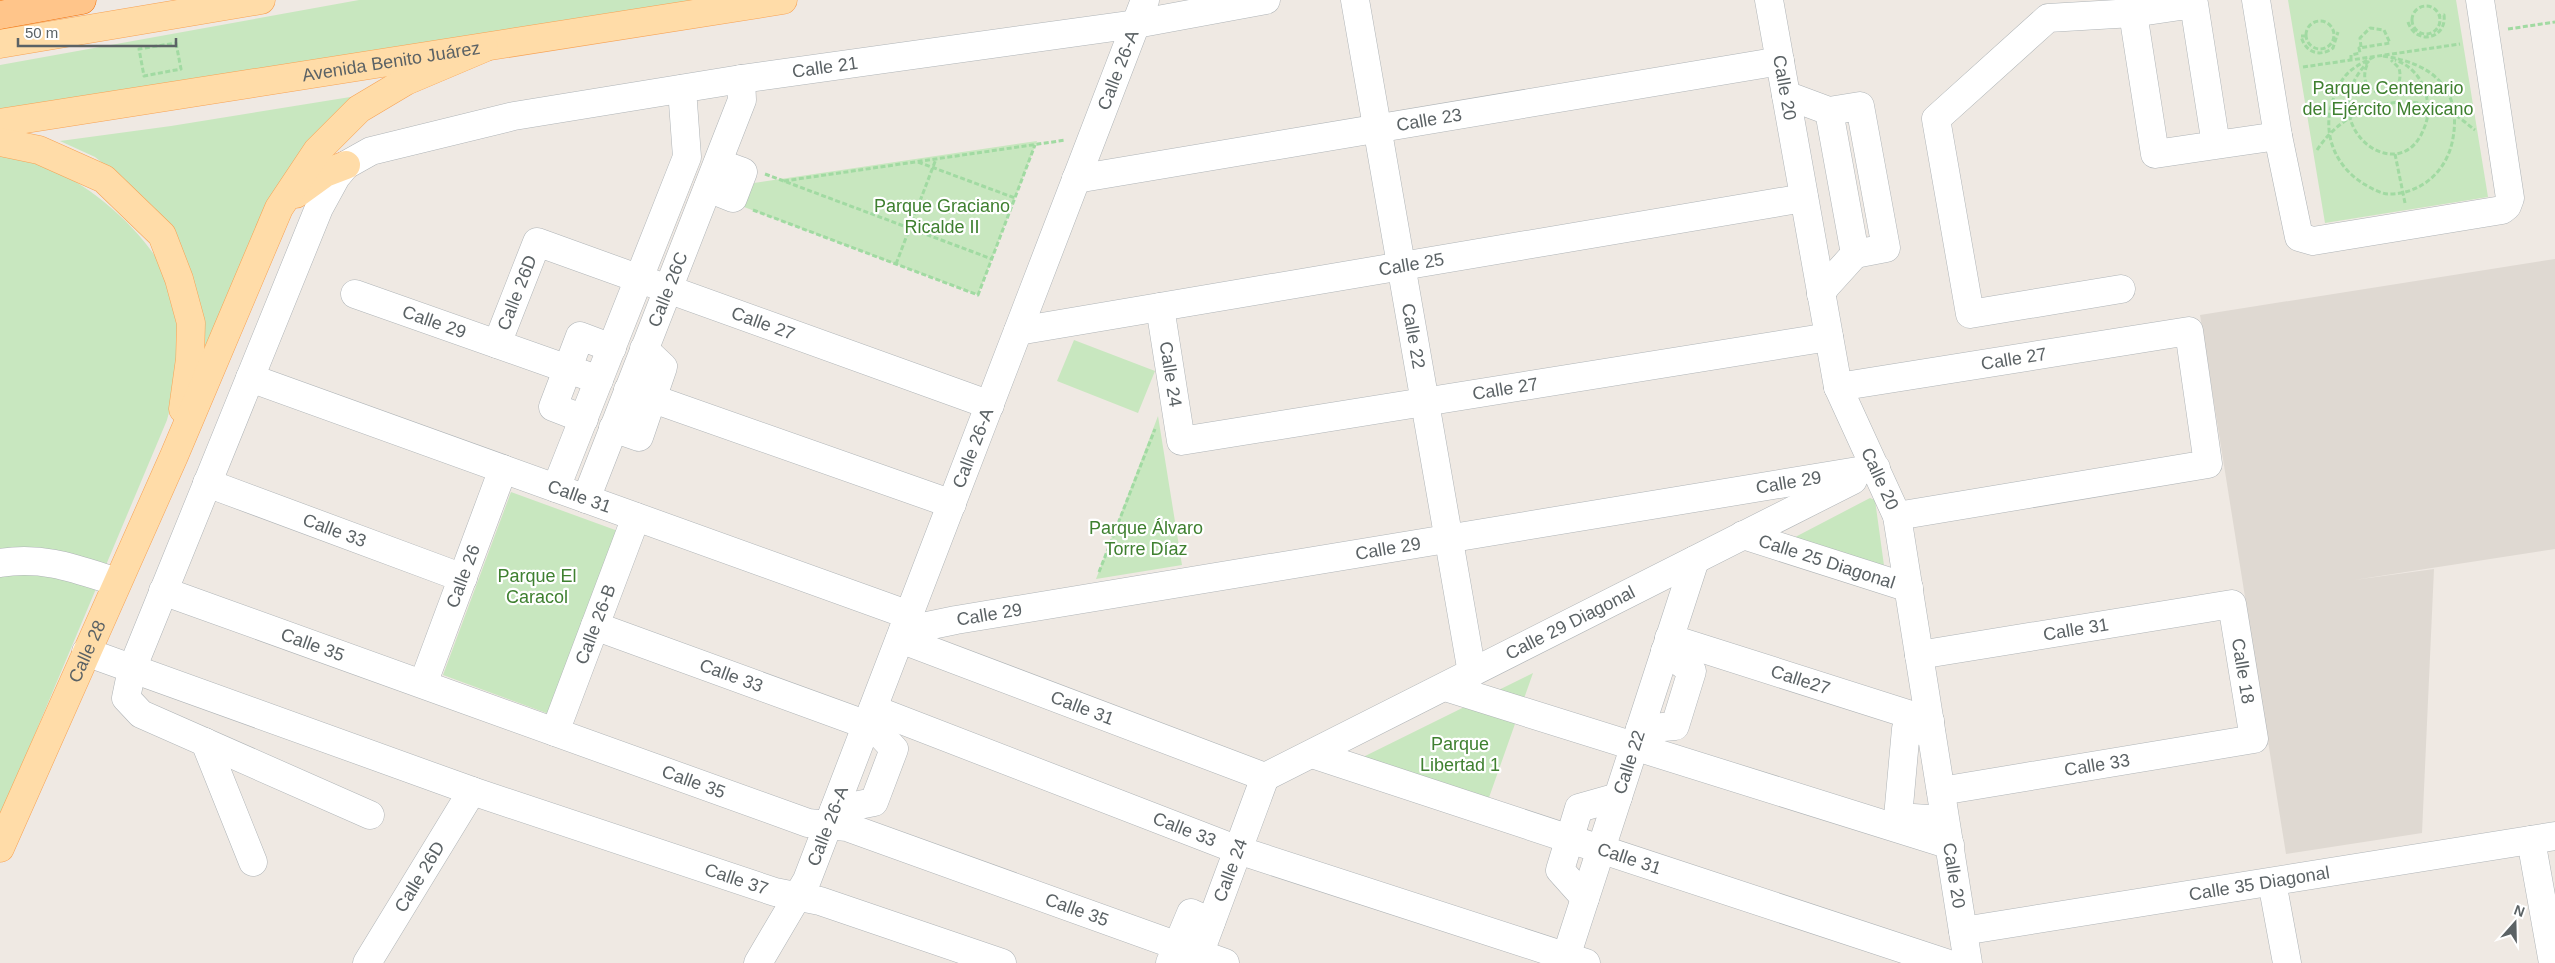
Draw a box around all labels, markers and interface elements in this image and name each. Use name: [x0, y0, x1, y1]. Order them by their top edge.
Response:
scale bar: [18, 15, 175, 47]
text: 50 m: [25, 24, 58, 41]
street label: Calle 26-A: [1094, 27, 1142, 113]
street label: Avenida Benito Juárez: [301, 38, 482, 85]
street label: Calle 21: [791, 53, 859, 82]
street label: Calle 20: [1769, 53, 1800, 122]
park label: Parque Centenario del Ejército Mexicano: [2302, 78, 2474, 119]
street label: Calle 23: [1395, 104, 1463, 135]
park label: Parque Graciano Ricalde II: [874, 196, 1010, 237]
street label: Calle 26C: [644, 249, 692, 330]
street label: Calle 25: [1377, 249, 1446, 280]
street label: Calle 26D: [493, 252, 541, 333]
street label: Calle 29: [400, 302, 469, 342]
street label: Calle 22: [1398, 302, 1429, 370]
street label: Calle 27: [729, 303, 798, 344]
street label: Calle 24: [1156, 340, 1186, 408]
street label: Calle 27: [1980, 344, 2048, 374]
street label: Calle 27: [1471, 374, 1539, 404]
street label: Calle 26-A: [948, 405, 997, 491]
street label: Calle 20: [1857, 445, 1903, 513]
street label: Calle 29: [1754, 467, 1823, 498]
street label: Calle 31: [545, 476, 614, 517]
street label: Calle 33: [300, 509, 369, 551]
park label: Parque Álvaro Torre Díaz: [1089, 518, 1203, 559]
street label: Calle 25 Diagonal: [1756, 531, 1898, 593]
street label: Calle 29: [1354, 533, 1422, 564]
street label: Calle 26: [442, 542, 484, 611]
park label: Parque El Caracol: [497, 566, 577, 607]
street label: Calle 26-B: [571, 582, 620, 667]
street label: Calle 29 Diagonal: [1502, 582, 1638, 664]
street label: Calle 29: [955, 599, 1024, 630]
street label: Calle 31: [2042, 614, 2110, 645]
street label: Calle 28: [65, 617, 110, 686]
street label: Calle 35: [278, 624, 347, 665]
street label: Calle 18: [2228, 637, 2258, 705]
street label: Calle 33: [697, 655, 766, 696]
street label: Calle27: [1768, 661, 1833, 699]
street label: Calle 31: [1048, 687, 1117, 729]
street label: Calle 22: [1610, 728, 1649, 797]
park label: Parque Libertad 1: [1420, 734, 1500, 775]
street label: Calle 33: [2063, 750, 2131, 780]
street label: Calle 35: [659, 761, 728, 802]
street label: Calle 26-A: [803, 783, 852, 869]
street label: Calle 33: [1150, 808, 1219, 851]
street label: Calle 24: [1210, 836, 1251, 905]
street label: Calle 26D: [390, 838, 449, 916]
street label: Calle 31: [1595, 839, 1664, 878]
street label: Calle 20: [1939, 841, 1969, 910]
street label: Calle 37: [702, 859, 771, 899]
street label: Calle 35 Diagonal: [2187, 862, 2331, 905]
street label: Calle 35: [1042, 889, 1111, 930]
north arrow: [2490, 898, 2540, 948]
text: N: [2512, 902, 2527, 920]

